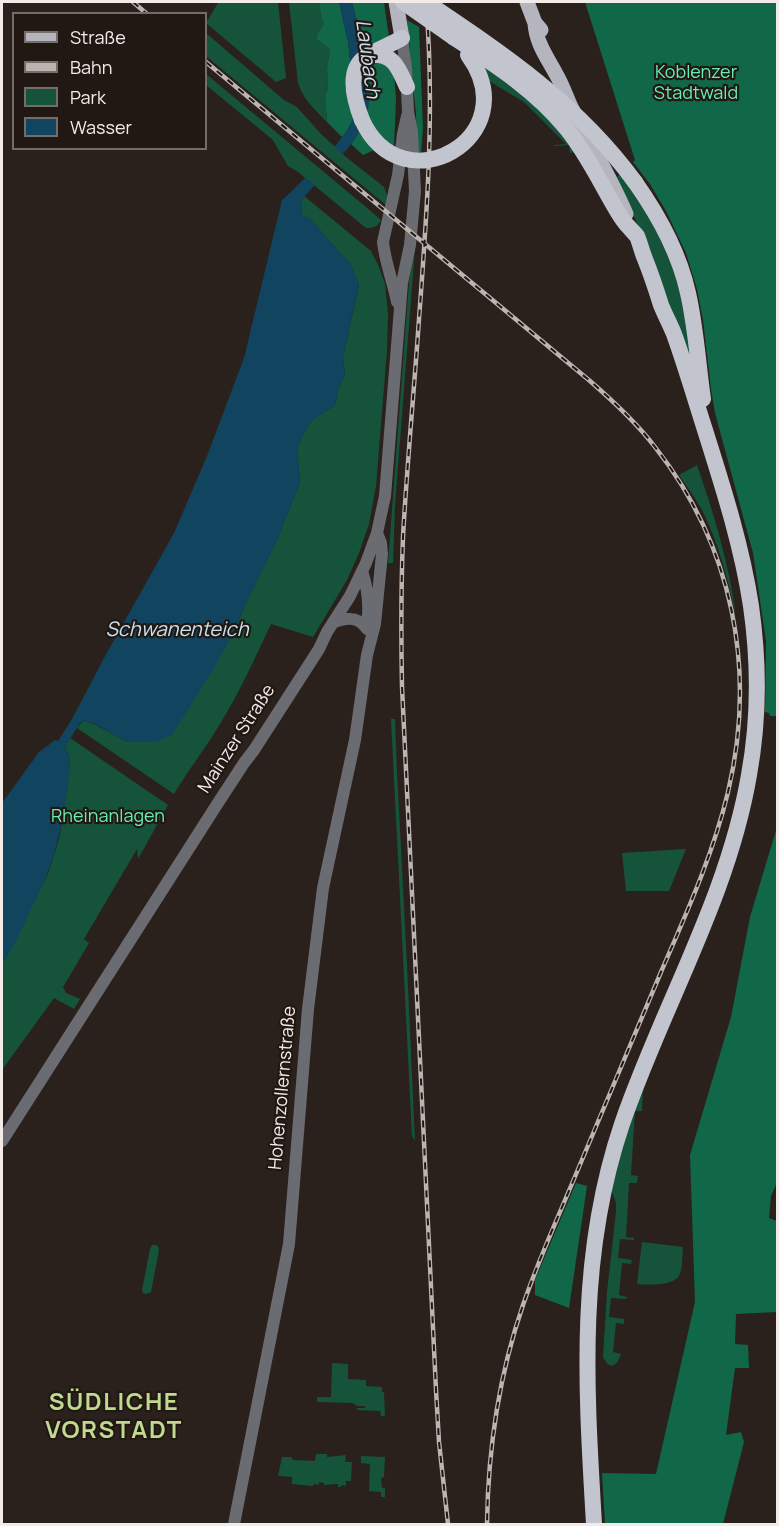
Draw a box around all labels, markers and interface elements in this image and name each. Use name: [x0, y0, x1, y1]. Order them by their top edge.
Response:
legend: [12, 12, 207, 150]
water label: Laubach: [350, 18, 384, 100]
text: Straße: [70, 25, 126, 49]
text: Bahn: [70, 55, 112, 79]
park label: Koblenzer Stadtwald: [654, 62, 738, 104]
text: Park: [70, 85, 106, 109]
text: Wasser: [70, 115, 132, 139]
water label: Schwanenteich: [105, 618, 249, 642]
street label: Mainzer Straße: [194, 681, 280, 797]
park label: Rheinanlagen: [51, 806, 165, 828]
street label: Hohenzollernstraße: [265, 1005, 301, 1171]
district label: SÜDLICHE VORSTADT: [45, 1389, 183, 1445]

